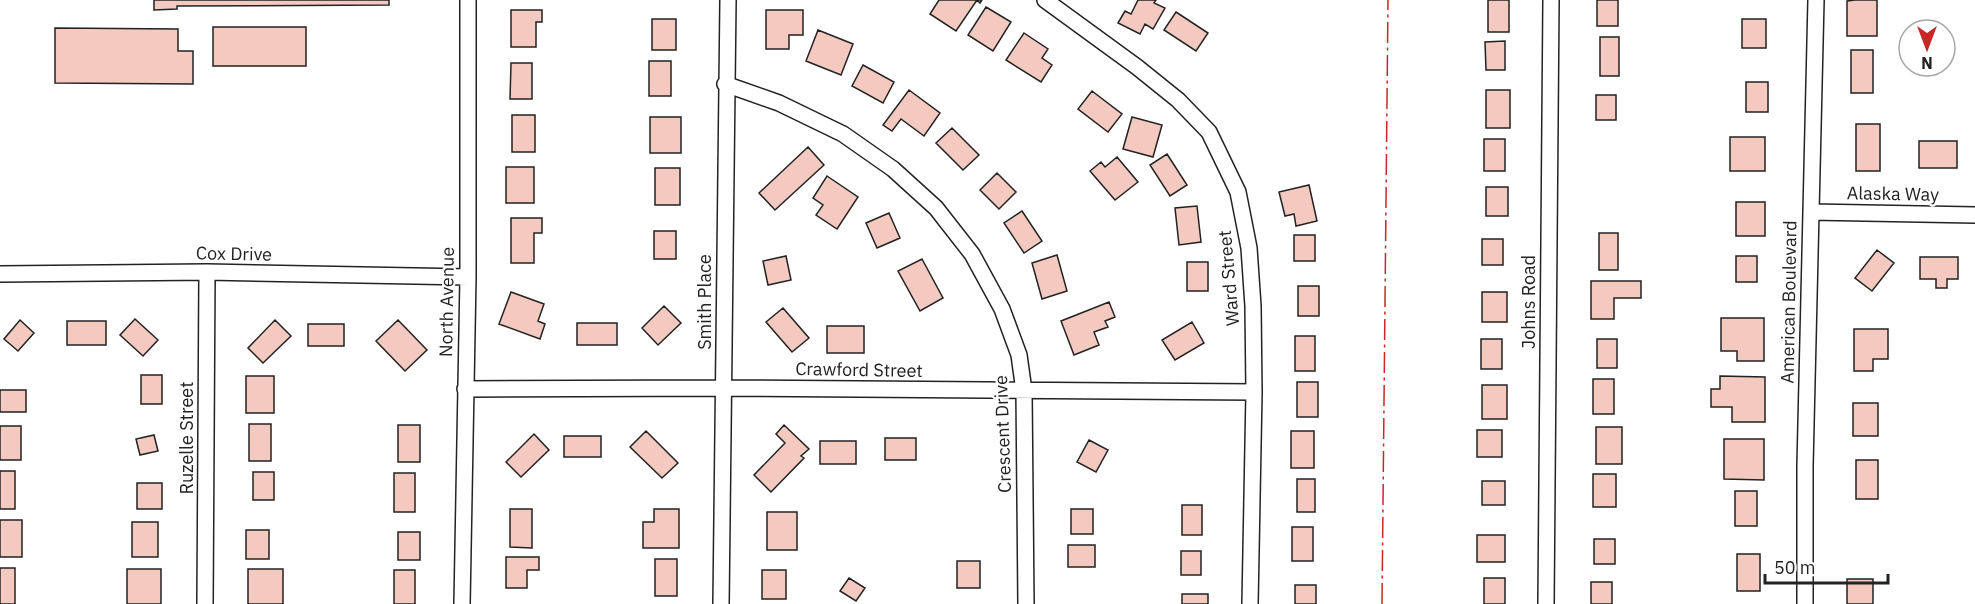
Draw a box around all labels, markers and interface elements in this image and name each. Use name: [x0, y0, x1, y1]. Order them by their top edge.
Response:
north arrow: [1897, 18, 1957, 78]
text: N: [1921, 53, 1933, 73]
street label: Alaska Way: [1847, 181, 1939, 206]
street label: American Boulevard: [1776, 220, 1801, 384]
street label: Ward Street: [1213, 229, 1244, 327]
street label: Cox Drive: [196, 241, 272, 266]
street label: North Avenue: [434, 247, 459, 357]
street label: Smith Place: [693, 254, 716, 350]
street label: Johns Road: [1517, 255, 1540, 349]
street label: Crawford Street: [795, 357, 923, 382]
street label: Crescent Drive: [989, 375, 1016, 493]
street label: Ruzelle Street: [175, 381, 198, 495]
scale bar: [1765, 547, 1888, 585]
text: 50 m: [1774, 556, 1816, 579]

